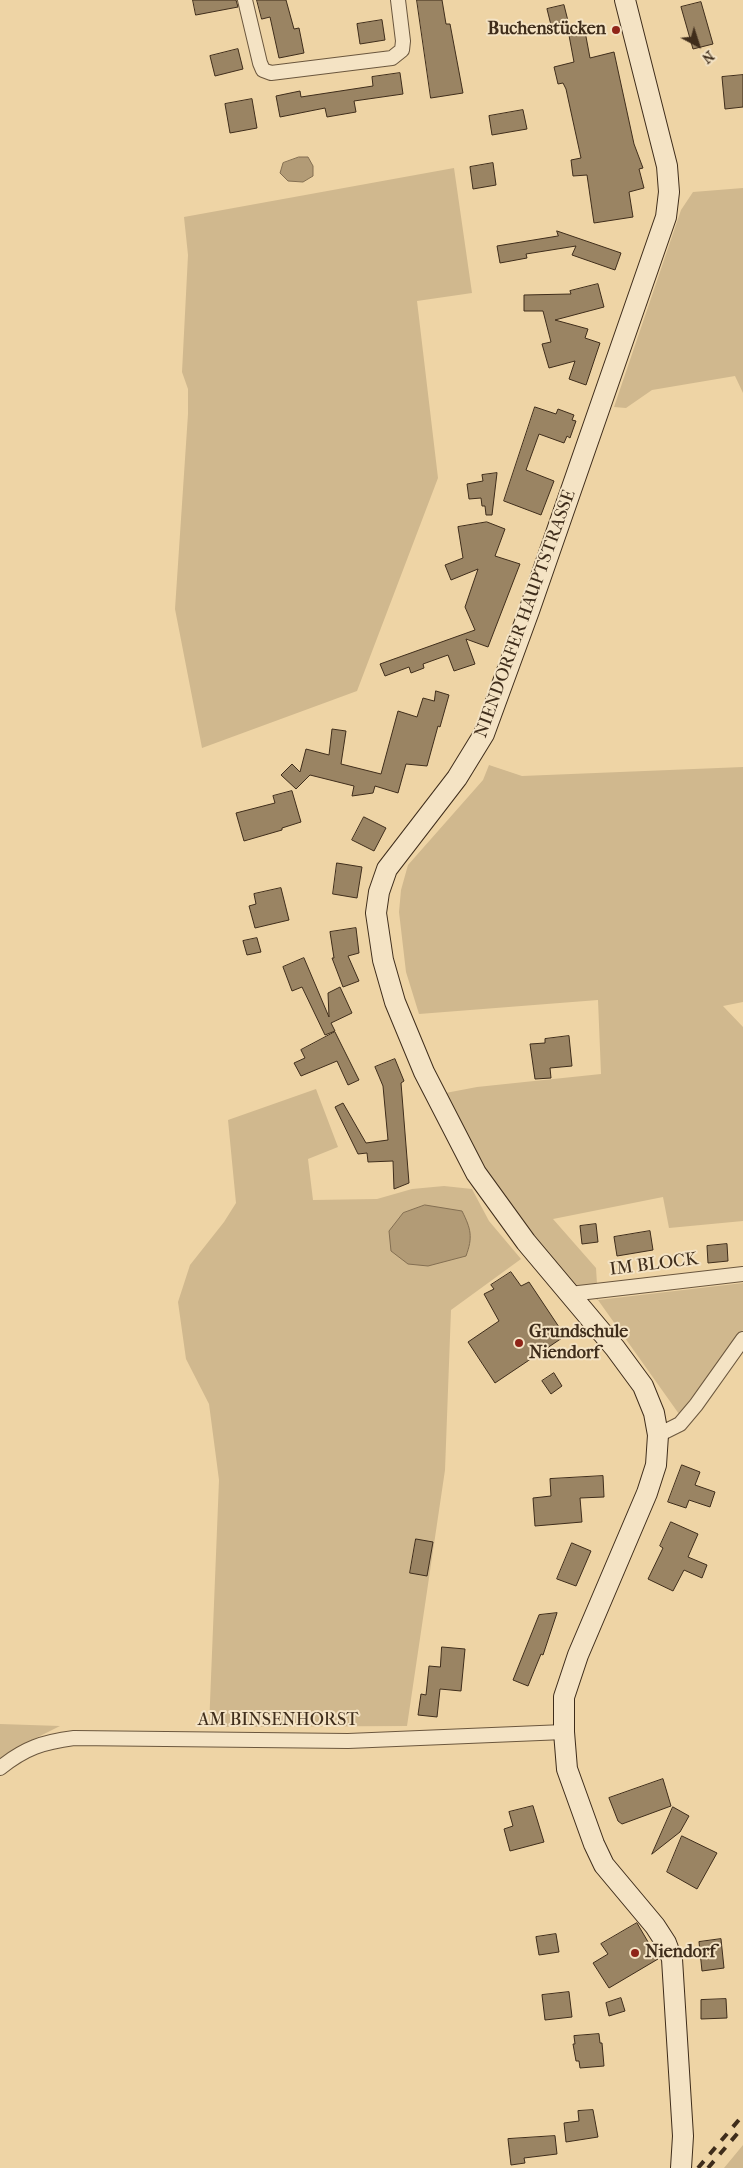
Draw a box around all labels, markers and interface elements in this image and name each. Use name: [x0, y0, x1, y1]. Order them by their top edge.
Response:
place label: Buchenstücken: [488, 19, 606, 41]
north arrow: [673, 20, 723, 70]
marker: Buchenstücken: [610, 24, 622, 36]
text: N: [698, 47, 717, 67]
street label: NIENDORFER HAUPTSTRASSE: [471, 487, 581, 741]
street label: IM BLOCK: [608, 1249, 700, 1281]
place label: Grundschule Niendorf: [529, 1322, 628, 1365]
marker: Grundschule Niendorf: [513, 1337, 525, 1349]
street label: AM BINSENHORST: [198, 1710, 358, 1732]
place label: Niendorf: [645, 1942, 715, 1964]
marker: Niendorf: [629, 1947, 641, 1959]

